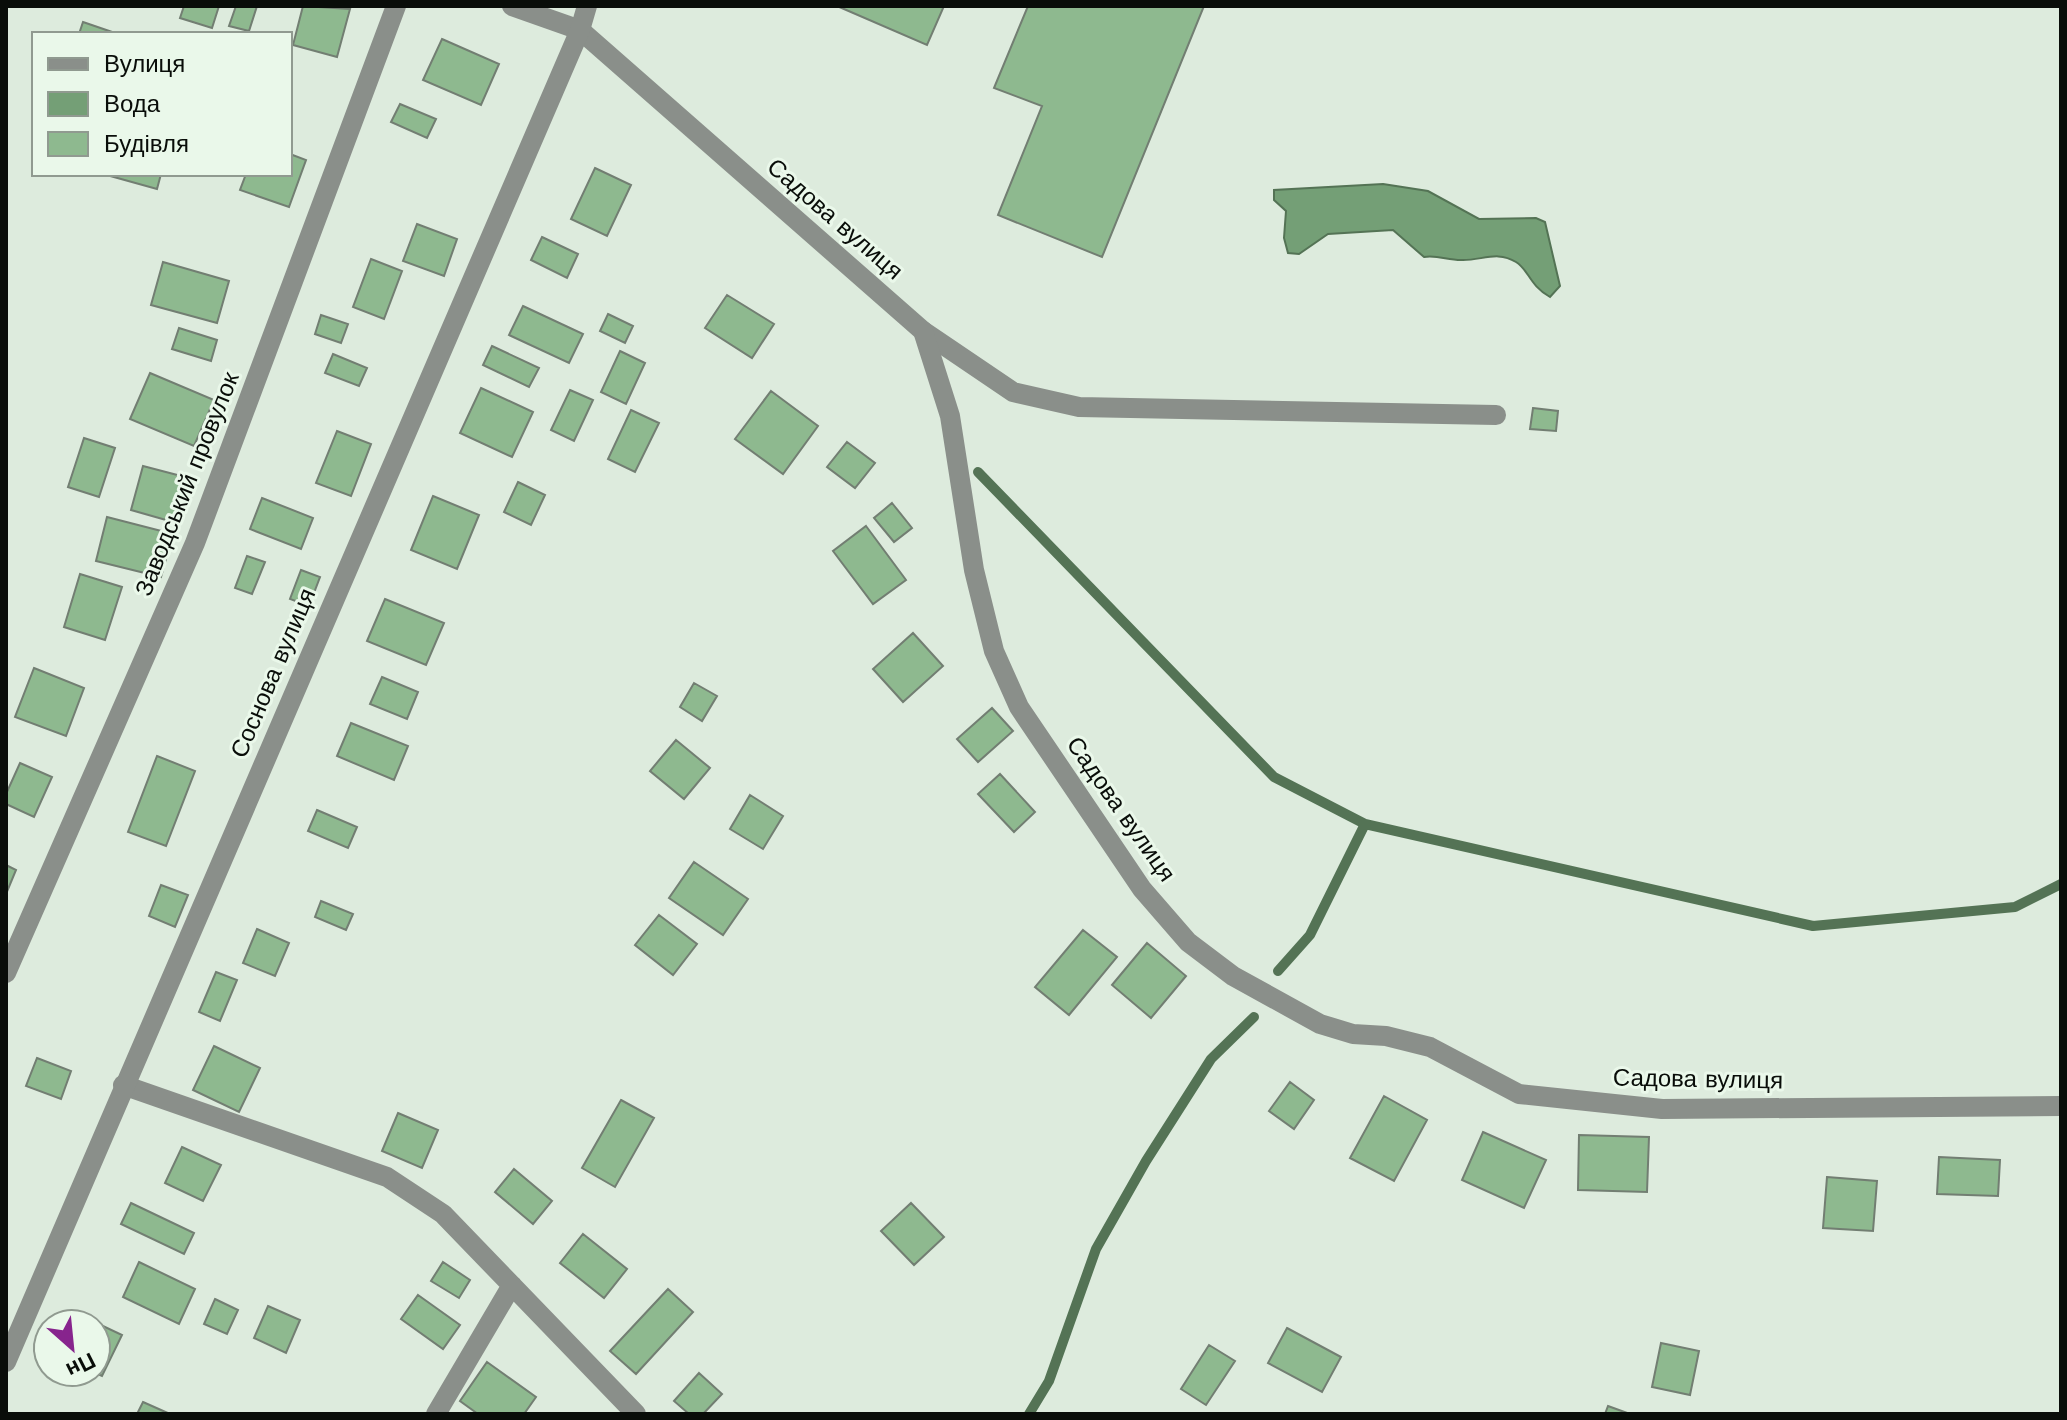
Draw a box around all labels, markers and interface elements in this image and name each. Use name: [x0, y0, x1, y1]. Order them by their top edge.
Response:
legend: [32, 32, 292, 176]
text: Вулиця: [104, 50, 185, 78]
text: Вода: [104, 90, 161, 118]
text: Будівля: [104, 130, 189, 158]
street label: Садова вулиця: [762, 153, 908, 285]
street label: Заводський провулок: [129, 368, 245, 600]
street label: Соснова вулиця: [225, 584, 321, 762]
street label: Садова вулиця: [1061, 731, 1181, 887]
street label: Садова вулиця: [1613, 1064, 1783, 1094]
north arrow: [32, 1308, 112, 1388]
text: Пн: [62, 1348, 99, 1383]

